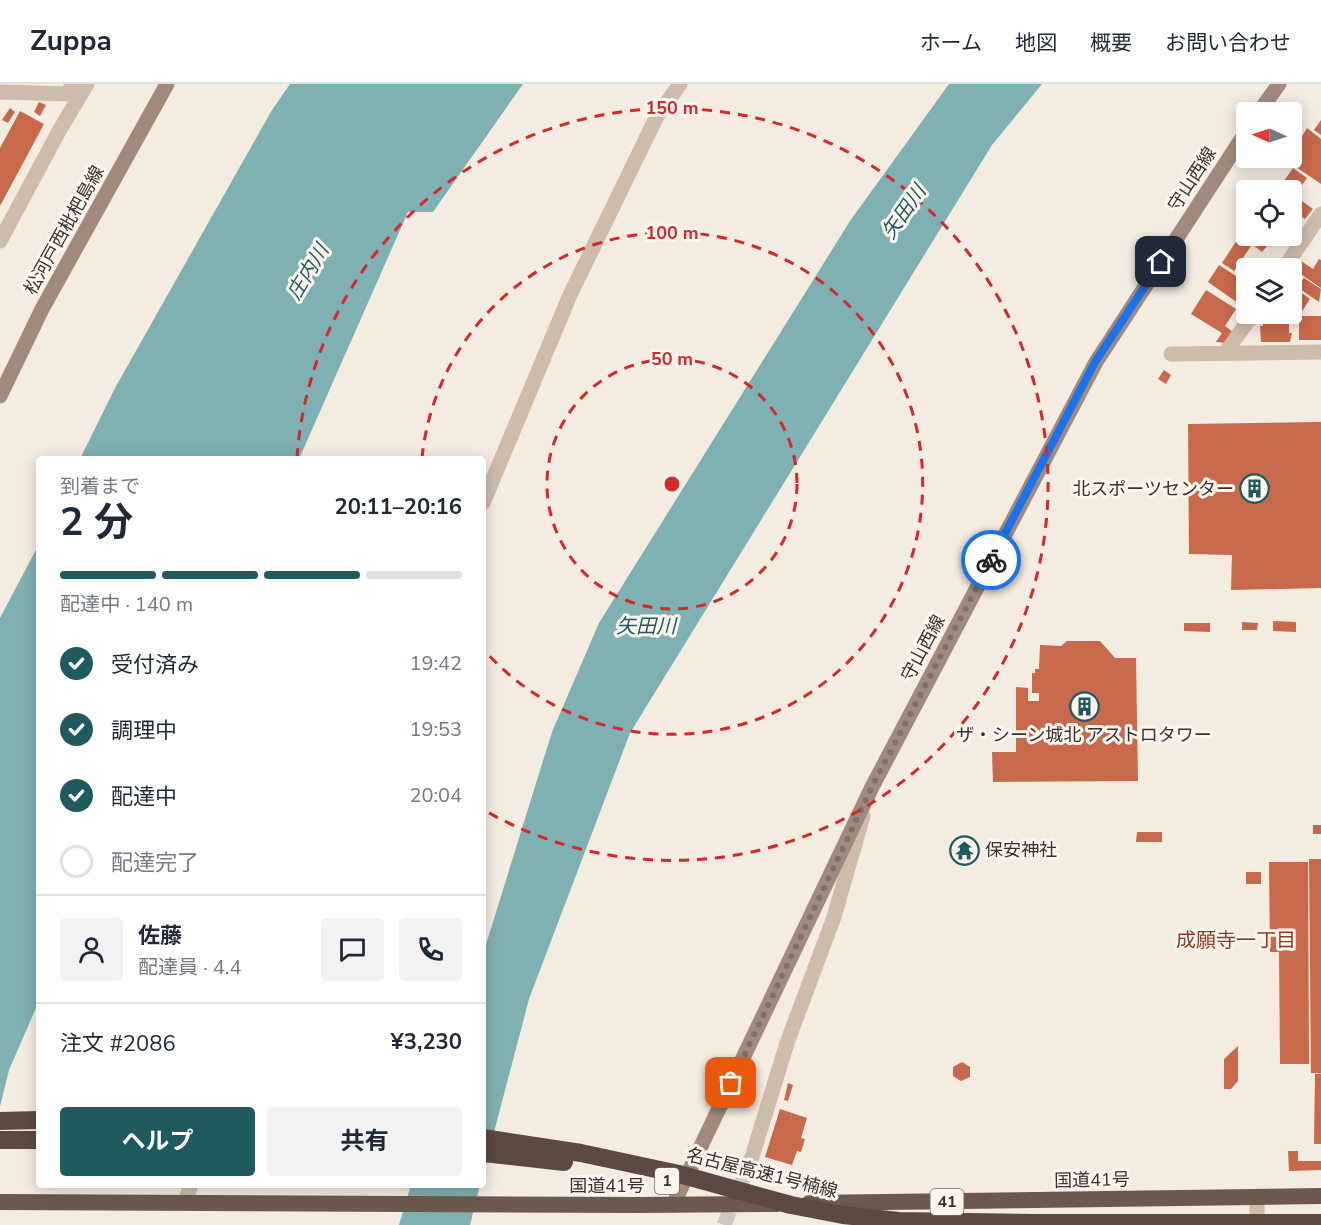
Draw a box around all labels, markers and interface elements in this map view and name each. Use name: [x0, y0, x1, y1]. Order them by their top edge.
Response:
text: Zuppa: [30, 22, 112, 60]
text: ホーム: [920, 29, 982, 57]
text: 地図: [1015, 29, 1057, 57]
text: 概要: [1090, 29, 1132, 57]
text: お問い合わせ: [1165, 29, 1291, 57]
text: 150 m: [645, 96, 699, 120]
north arrow: [1236, 102, 1302, 168]
map controls: [1236, 102, 1302, 324]
street label: 守山西線: [1162, 142, 1222, 216]
street label: 松河戸西枇杷島線: [19, 161, 109, 299]
water label: 矢田川: [876, 178, 933, 244]
button: locate: [1236, 180, 1302, 246]
text: 100 m: [645, 221, 699, 245]
pin: [1135, 236, 1186, 287]
water label: 庄内川: [281, 238, 336, 305]
icon: home: [1144, 245, 1177, 278]
button: layers: [1236, 258, 1302, 324]
text: 50 m: [651, 347, 693, 371]
text: 到着まで: [60, 473, 140, 500]
building icon: 北スポーツセンター: [1239, 473, 1271, 505]
centre of rings: [662, 474, 682, 494]
place label: 北スポーツセンター: [1072, 477, 1234, 501]
text: 20:11–20:16: [334, 492, 462, 522]
text: 2 分: [60, 496, 133, 549]
courier: [961, 530, 1021, 590]
icon: bike: [975, 544, 1008, 577]
text: 配達中 · 140 m: [60, 591, 193, 618]
street label: 守山西線: [896, 611, 950, 685]
water label: 矢田川: [616, 613, 678, 640]
icon: check: [60, 647, 93, 680]
text: 受付済み: [111, 650, 199, 680]
text: 19:42: [409, 650, 462, 677]
building icon: ザ・シーン城北 アストロタワー: [1068, 690, 1100, 722]
icon: check: [60, 713, 93, 746]
text: 調理中: [111, 716, 177, 746]
text: 19:53: [409, 716, 462, 743]
place label: ザ・シーン城北 アストロタワー: [956, 723, 1212, 747]
icon: check: [60, 779, 93, 812]
text: 配達中: [111, 782, 177, 812]
text: 20:04: [409, 782, 462, 809]
temple icon: 保安神社: [948, 834, 980, 866]
place label: 保安神社: [985, 838, 1057, 862]
text: 配達完了: [111, 848, 199, 878]
button: person: [60, 918, 123, 981]
button: chat: [321, 918, 384, 981]
button: phone: [399, 918, 462, 981]
text: 佐藤: [138, 921, 182, 951]
district label: 成願寺一丁目: [1176, 927, 1296, 954]
text: 配達員 · 4.4: [138, 954, 241, 981]
text: ¥3,230: [391, 1027, 462, 1057]
text: 注文 #2086: [60, 1029, 176, 1059]
pin: [705, 1057, 756, 1108]
icon: bag: [714, 1066, 747, 1099]
button: ヘルプ: [60, 1107, 255, 1176]
button: 共有: [267, 1107, 462, 1176]
street label: 名古屋高速1号楠線: [684, 1143, 840, 1203]
street label: 国道41号: [1054, 1167, 1130, 1193]
road number: 1: [655, 1168, 679, 1194]
street label: 国道41号: [569, 1174, 645, 1198]
road number: 41: [930, 1189, 964, 1215]

